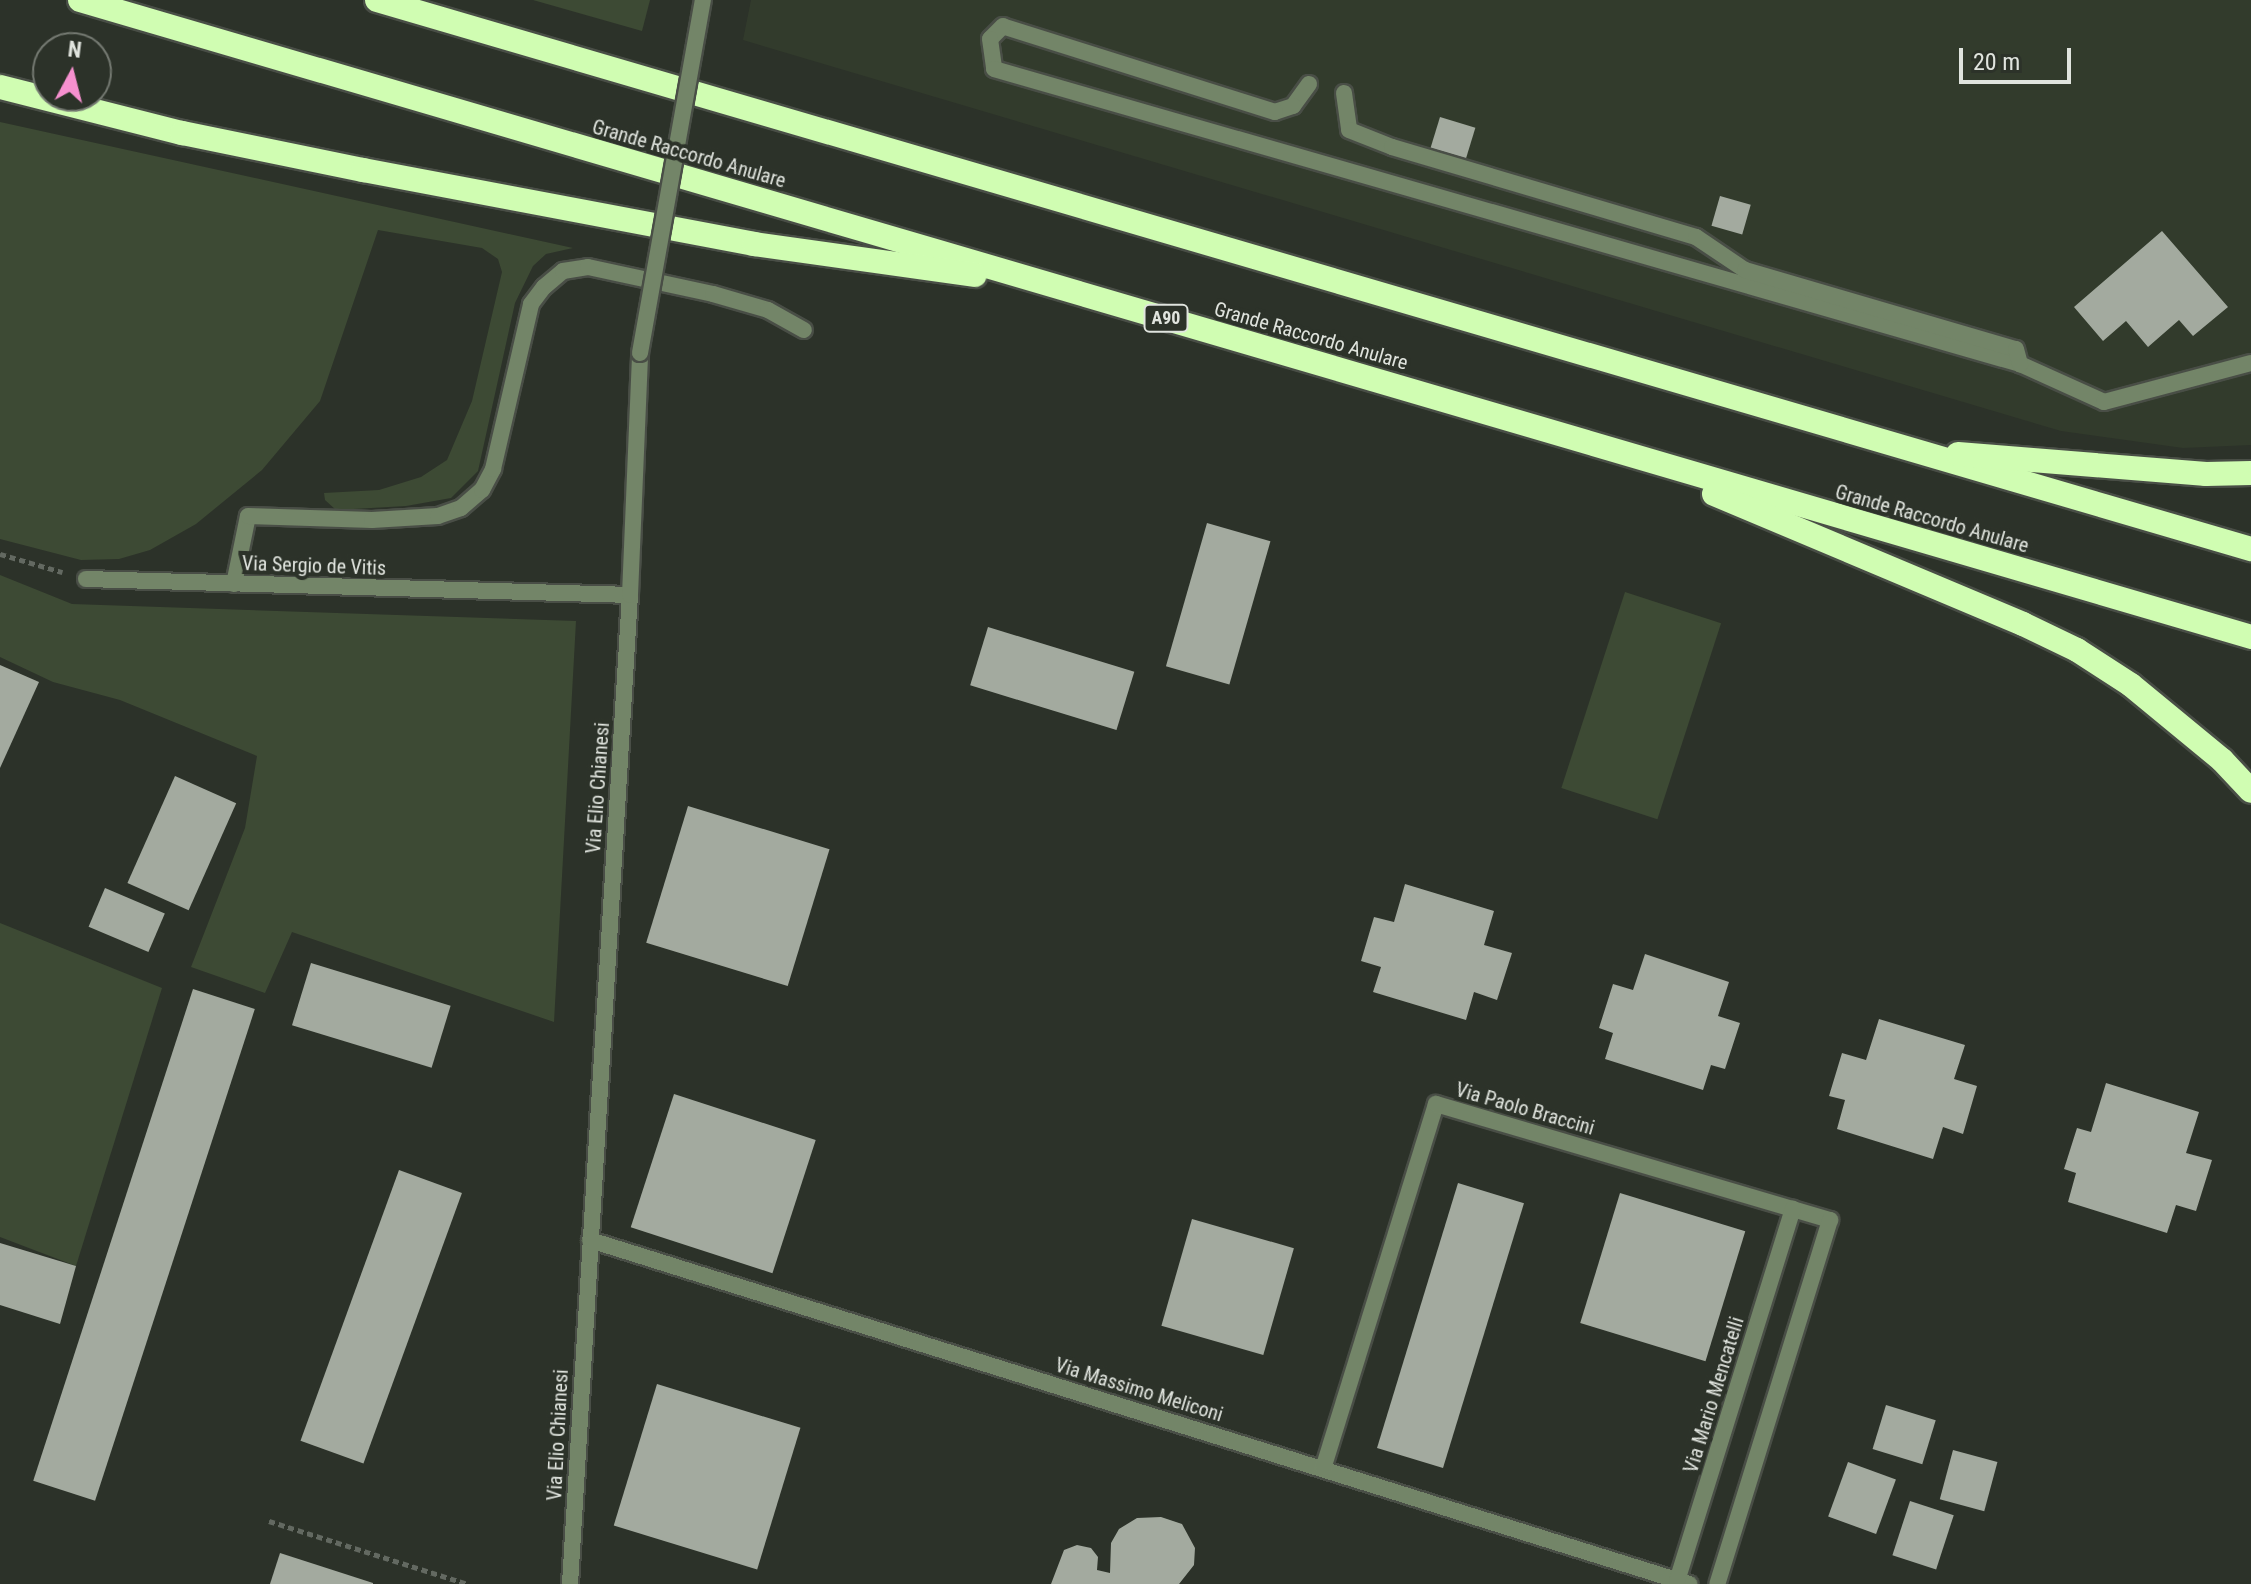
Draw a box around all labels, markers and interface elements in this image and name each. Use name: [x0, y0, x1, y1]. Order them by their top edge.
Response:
north arrow: [32, 32, 112, 112]
scale bar: [1963, 32, 2075, 82]
text: N: [67, 36, 83, 63]
text: 20 m: [1973, 48, 2020, 76]
street label: Grande Raccordo Anulare: [589, 115, 789, 193]
street label: Grande Raccordo Anulare: [1211, 297, 1411, 375]
road number: A90: [1142, 304, 1190, 332]
street label: Grande Raccordo Anulare: [1832, 480, 2032, 558]
street label: Via Sergio de Vitis: [242, 551, 386, 581]
street label: Via Elio Chianesi: [581, 721, 615, 855]
street label: Via Paolo Braccini: [1453, 1078, 1597, 1140]
street label: Via Mario Mencatelli: [1679, 1314, 1749, 1476]
street label: Via Massimo Meliconi: [1052, 1353, 1226, 1427]
street label: Via Elio Chianesi: [543, 1369, 573, 1501]

